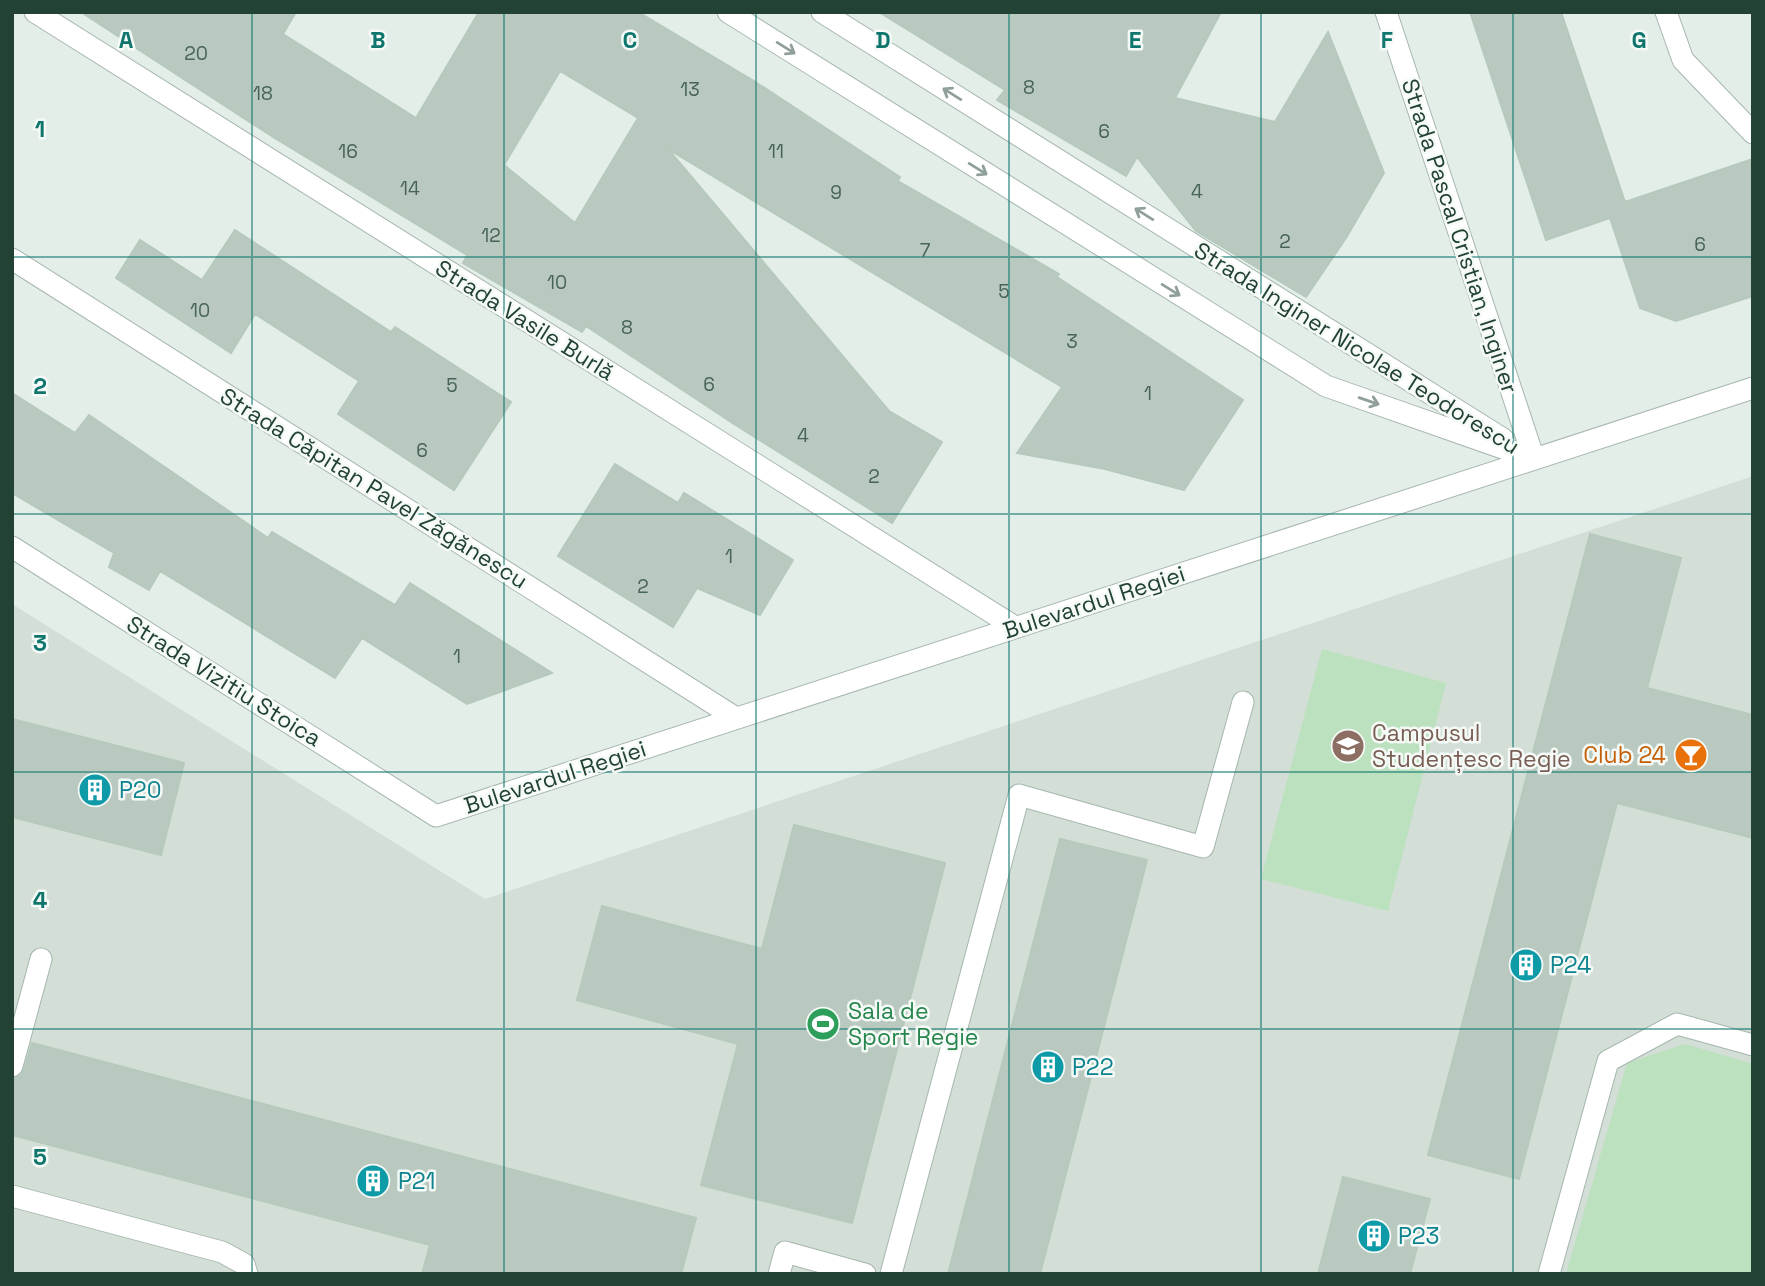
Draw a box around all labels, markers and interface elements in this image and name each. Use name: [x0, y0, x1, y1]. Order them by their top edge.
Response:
text: A: [119, 25, 134, 55]
text: B: [370, 25, 386, 55]
text: C: [623, 25, 637, 55]
text: D: [875, 25, 891, 55]
text: E: [1129, 25, 1141, 55]
text: F: [1381, 25, 1393, 55]
text: G: [1631, 25, 1647, 55]
house number: 20: [184, 41, 208, 66]
one-way arrow: [775, 42, 795, 56]
house number: 8: [1023, 75, 1035, 100]
street label: Strada Pascal Cristian, Inginer: [1395, 75, 1525, 397]
house number: 13: [680, 77, 700, 102]
house number: 18: [253, 81, 273, 106]
one-way arrow: [942, 86, 962, 100]
text: 1: [35, 114, 45, 144]
house number: 6: [1098, 119, 1110, 144]
house number: 16: [338, 139, 358, 164]
house number: 11: [768, 139, 784, 164]
one-way arrow: [968, 163, 988, 177]
house number: 14: [400, 176, 420, 201]
house number: 4: [1191, 179, 1203, 204]
house number: 9: [830, 180, 842, 205]
one-way arrow: [1135, 207, 1155, 221]
house number: 12: [481, 223, 501, 248]
house number: 2: [1279, 229, 1291, 254]
house number: 6: [1694, 232, 1706, 257]
street label: Strada Inginer Nicolae Teodorescu: [1189, 235, 1525, 461]
house number: 7: [920, 238, 931, 263]
street label: Strada Vasile Burlă: [430, 253, 620, 387]
house number: 10: [547, 270, 567, 295]
house number: 5: [998, 279, 1010, 304]
one-way arrow: [1161, 283, 1181, 297]
house number: 10: [190, 298, 210, 323]
house number: 8: [621, 315, 633, 340]
house number: 3: [1066, 329, 1078, 354]
text: 2: [33, 371, 47, 401]
house number: 6: [703, 372, 715, 397]
house number: 5: [446, 373, 458, 398]
street label: Strada Căpitan Pavel Zăgănescu: [215, 381, 533, 595]
house number: 1: [1144, 381, 1152, 406]
one-way arrow: [1357, 396, 1379, 408]
house number: 4: [797, 423, 809, 448]
house number: 6: [416, 438, 428, 463]
house number: 2: [868, 464, 880, 489]
house number: 1: [725, 544, 733, 569]
street label: Bulevardul Regiei: [999, 558, 1189, 646]
house number: 2: [637, 574, 649, 599]
street label: Strada Vizitiu Stoica: [121, 609, 327, 753]
text: 3: [33, 628, 47, 658]
house number: 1: [453, 644, 461, 669]
place label: Campusul Studențesc Regie: [1372, 718, 1571, 774]
school or university icon: Campusul Studențesc Regie: [1329, 727, 1367, 765]
street label: Bulevardul Regiei: [460, 733, 650, 821]
bar icon: Club 24: [1672, 736, 1710, 774]
place label: Club 24: [1583, 740, 1666, 770]
building icon: P20: [76, 771, 114, 809]
place label: P20: [119, 775, 161, 805]
text: 4: [33, 885, 48, 915]
building icon: P24: [1507, 946, 1545, 984]
place label: P24: [1550, 950, 1591, 980]
place label: Sala de Sport Regie: [848, 996, 978, 1052]
sports icon: Sala de Sport Regie: [804, 1005, 842, 1043]
building icon: P22: [1029, 1048, 1067, 1086]
place label: P22: [1072, 1052, 1114, 1082]
text: 5: [33, 1142, 47, 1172]
building icon: P21: [354, 1162, 392, 1200]
place label: P21: [398, 1166, 435, 1196]
building icon: P23: [1355, 1217, 1393, 1255]
place label: P23: [1398, 1221, 1440, 1251]

